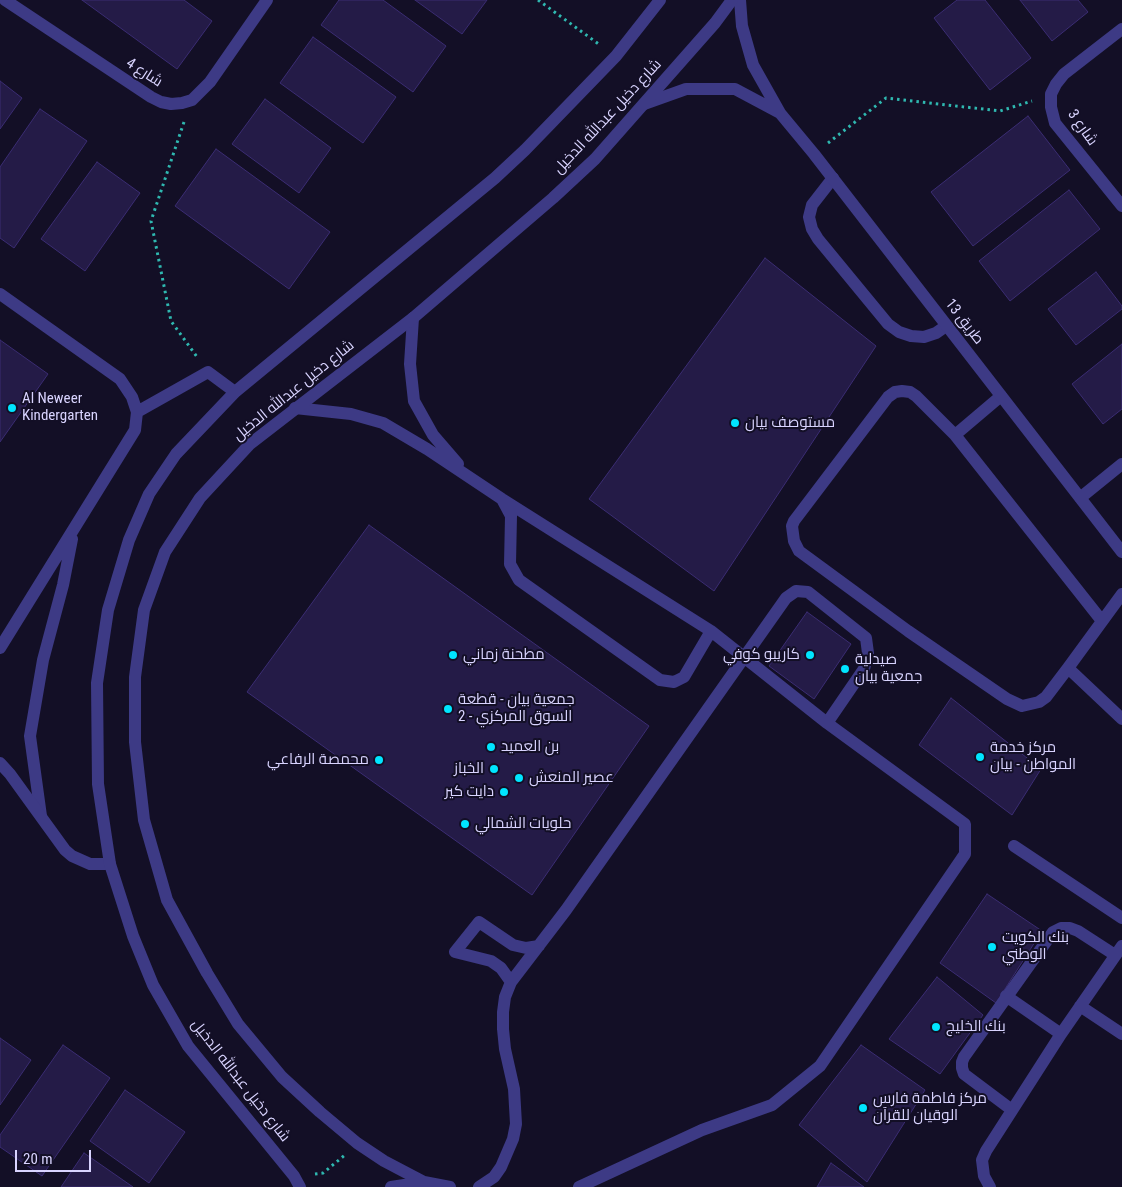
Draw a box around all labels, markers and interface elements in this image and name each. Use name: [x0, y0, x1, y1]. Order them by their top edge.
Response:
street label: شارع 4: [122, 55, 166, 91]
street label: شارع دخيل عبدالله الدخيل: [550, 56, 666, 178]
street label: شارع 3: [1063, 106, 1101, 150]
street label: طريق 13: [941, 296, 987, 348]
street label: شارع دخيل عبدالله الدخيل: [230, 337, 358, 445]
place label: Al Neweer Kindergarten: [22, 390, 98, 425]
marker: Al Neweer Kindergarten: [6, 402, 18, 414]
place label: مستوصف بيان: [745, 414, 835, 432]
marker: مستوصف بيان: [729, 417, 741, 429]
place label: مطحنة زماني: [463, 646, 545, 664]
place label: كاريبو كوفي: [723, 646, 800, 664]
marker: مطحنة زماني: [447, 649, 459, 661]
marker: كاريبو كوفي: [804, 649, 816, 661]
place label: صيدلية جمعية بيان: [855, 651, 922, 686]
marker: صيدلية جمعية بيان: [839, 663, 851, 675]
place label: جمعية بيان - قطعة 2 - السوق المركزي: [458, 691, 574, 726]
marker: جمعية بيان - قطعة 2 - السوق المركزي: [442, 703, 454, 715]
place label: بن العميد: [501, 738, 559, 756]
place label: مركز خدمة المواطن - بيان: [990, 739, 1076, 774]
marker: بن العميد: [485, 741, 497, 753]
place label: محمصة الرفاعي: [267, 751, 369, 769]
marker: مركز خدمة المواطن - بيان: [974, 751, 986, 763]
marker: محمصة الرفاعي: [373, 754, 385, 766]
place label: الخباز: [454, 760, 484, 778]
marker: الخباز: [488, 763, 500, 775]
place label: عصير المنعش: [529, 769, 614, 787]
marker: عصير المنعش: [513, 772, 525, 784]
place label: دايت كير: [445, 783, 494, 801]
marker: دايت كير: [498, 786, 510, 798]
place label: حلويات الشمالي: [475, 815, 571, 833]
marker: حلويات الشمالي: [459, 818, 471, 830]
place label: بنك الكويت الوطني: [1002, 929, 1069, 964]
marker: بنك الكويت الوطني: [986, 941, 998, 953]
street label: شارع دخيل عبدالله الدخيل: [187, 1016, 293, 1146]
place label: بنك الخليج: [946, 1018, 1006, 1036]
marker: بنك الخليج: [930, 1021, 942, 1033]
place label: مركز فاطمة فارس الوقيان للقرآن: [873, 1090, 987, 1125]
marker: مركز فاطمة فارس الوقيان للقرآن: [857, 1102, 869, 1114]
scale bar: [18, 1140, 94, 1172]
text: 20 m: [23, 1150, 53, 1168]

